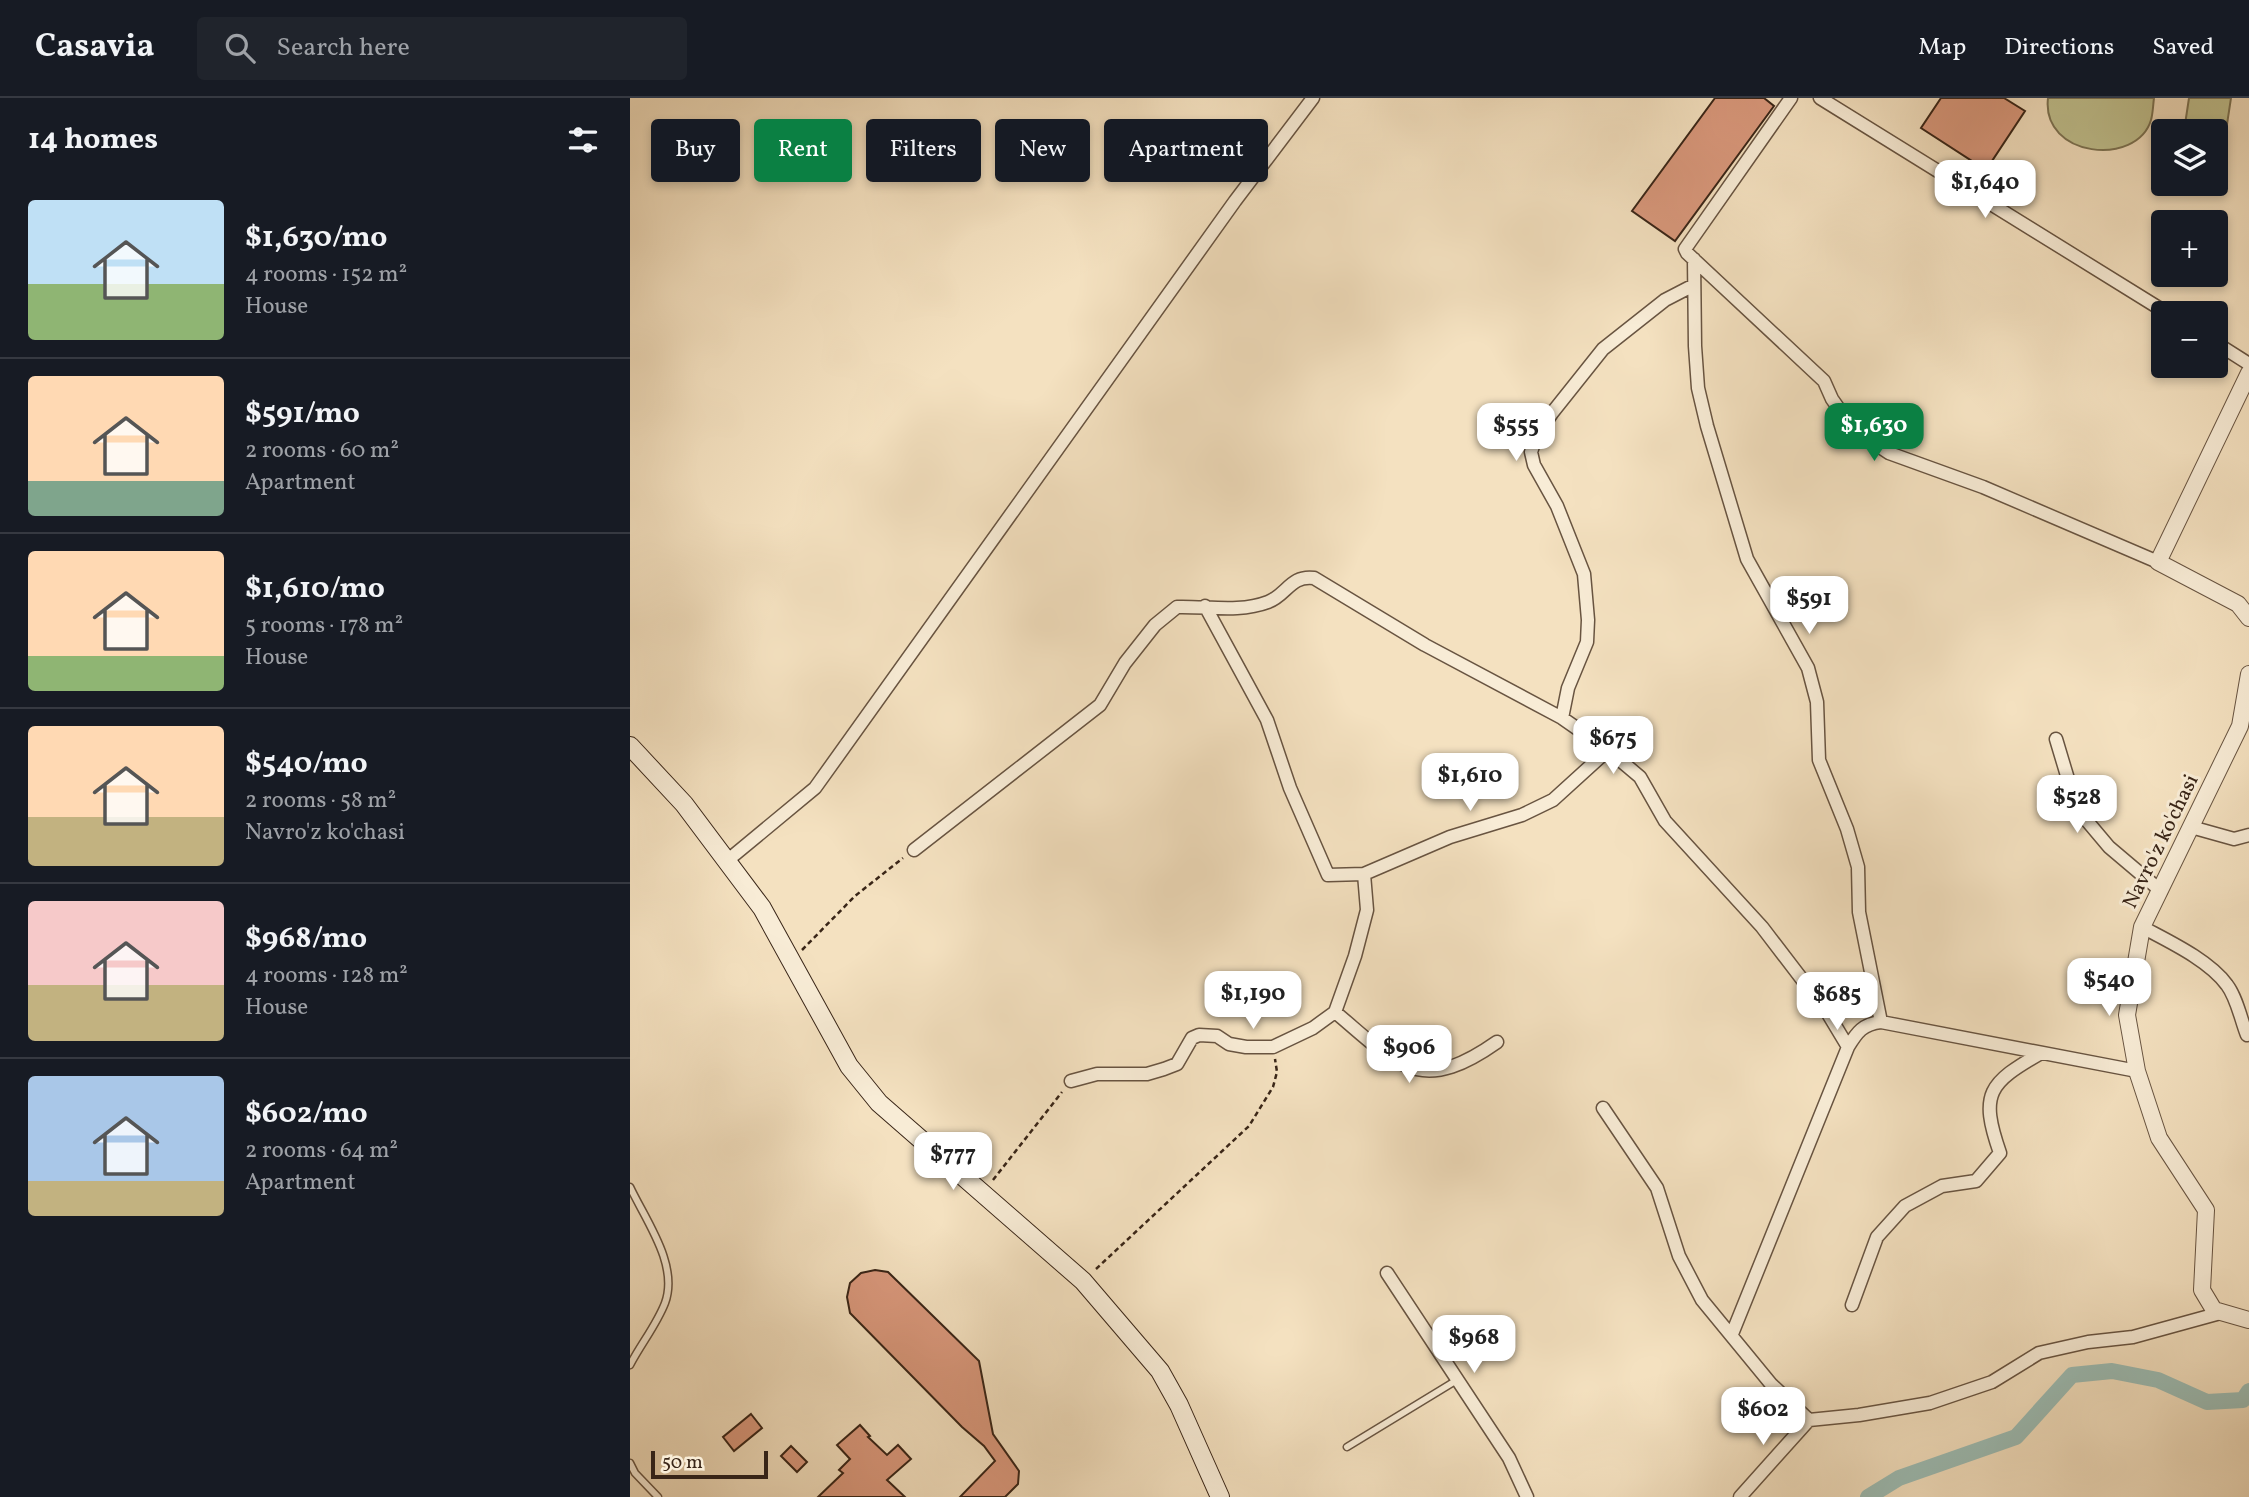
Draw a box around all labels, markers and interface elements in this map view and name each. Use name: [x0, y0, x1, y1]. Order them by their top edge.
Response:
search box: [197, 17, 687, 80]
text: Casavia: [35, 25, 155, 71]
icon: search: [221, 29, 259, 67]
text: Search here: [277, 30, 410, 66]
text: Map: [1918, 31, 1966, 65]
text: Directions: [2004, 31, 2114, 65]
text: Saved: [2152, 31, 2214, 65]
text: 14 homes: [28, 119, 158, 161]
chip: Buy: [651, 119, 740, 182]
chip: Rent: [754, 119, 852, 182]
chip: Filters: [866, 119, 981, 182]
chip: New: [995, 119, 1090, 182]
chip: Apartment: [1104, 119, 1268, 182]
map controls: [2151, 119, 2228, 378]
button: layers: [2151, 119, 2228, 196]
icon: filters: [564, 121, 602, 159]
pin: $1,640: [1928, 160, 2042, 220]
text: $1,640: [1951, 167, 2019, 199]
button: +: [2151, 210, 2228, 287]
text: $1,630/mo: [245, 217, 387, 259]
icon: home: [84, 228, 168, 312]
text: 4 rooms · 152 m²: [245, 259, 407, 291]
text: House: [245, 291, 308, 323]
button: −: [2151, 301, 2228, 378]
text: $591/mo: [245, 393, 360, 435]
icon: home: [84, 404, 168, 488]
pin: $555: [1475, 404, 1557, 463]
pin: $1,630: [1817, 404, 1931, 463]
text: $555: [1493, 410, 1539, 442]
text: $1,630: [1841, 410, 1907, 442]
text: 2 rooms · 60 m²: [245, 435, 399, 467]
text: Apartment: [245, 467, 356, 499]
text: $1,610/mo: [245, 568, 385, 610]
pin: $591: [1768, 576, 1850, 636]
icon: home: [84, 579, 168, 663]
text: $591: [1786, 583, 1832, 615]
text: 5 rooms · 178 m²: [245, 610, 403, 642]
text: House: [245, 642, 308, 674]
pin: $675: [1572, 716, 1654, 776]
text: $675: [1589, 723, 1637, 755]
text: $540/mo: [245, 743, 368, 785]
icon: home: [84, 754, 168, 838]
pin: $1,610: [1413, 754, 1527, 813]
text: $1,610: [1438, 760, 1502, 792]
street label: Navro'z ko'chasi: [2116, 770, 2206, 914]
pin: $528: [2036, 776, 2118, 835]
text: $528: [2053, 782, 2101, 814]
text: 2 rooms · 58 m²: [245, 785, 396, 817]
text: Navro'z ko'chasi: [245, 817, 405, 849]
text: $968/mo: [245, 918, 367, 960]
icon: home: [84, 929, 168, 1013]
pin: $540: [2068, 958, 2150, 1018]
text: 4 rooms · 128 m²: [245, 960, 408, 992]
text: $540: [2083, 965, 2135, 997]
pin: $1,190: [1196, 972, 1310, 1031]
pin: $685: [1796, 972, 1878, 1032]
text: $1,190: [1220, 978, 1286, 1010]
text: $685: [1813, 979, 1861, 1011]
text: House: [245, 992, 308, 1024]
pin: $906: [1368, 1026, 1450, 1085]
text: $906: [1383, 1032, 1435, 1064]
text: $602/mo: [245, 1093, 368, 1135]
icon: home: [84, 1104, 168, 1188]
pin: $777: [912, 1132, 994, 1192]
text: 2 rooms · 64 m²: [245, 1135, 398, 1167]
text: $777: [930, 1139, 976, 1171]
text: Apartment: [245, 1167, 356, 1199]
pin: $968: [1433, 1316, 1515, 1375]
text: $968: [1448, 1322, 1500, 1354]
pin: $602: [1722, 1388, 1804, 1447]
text: $602: [1737, 1394, 1789, 1426]
scale bar: [651, 1448, 768, 1480]
text: 50 m: [662, 1450, 703, 1476]

